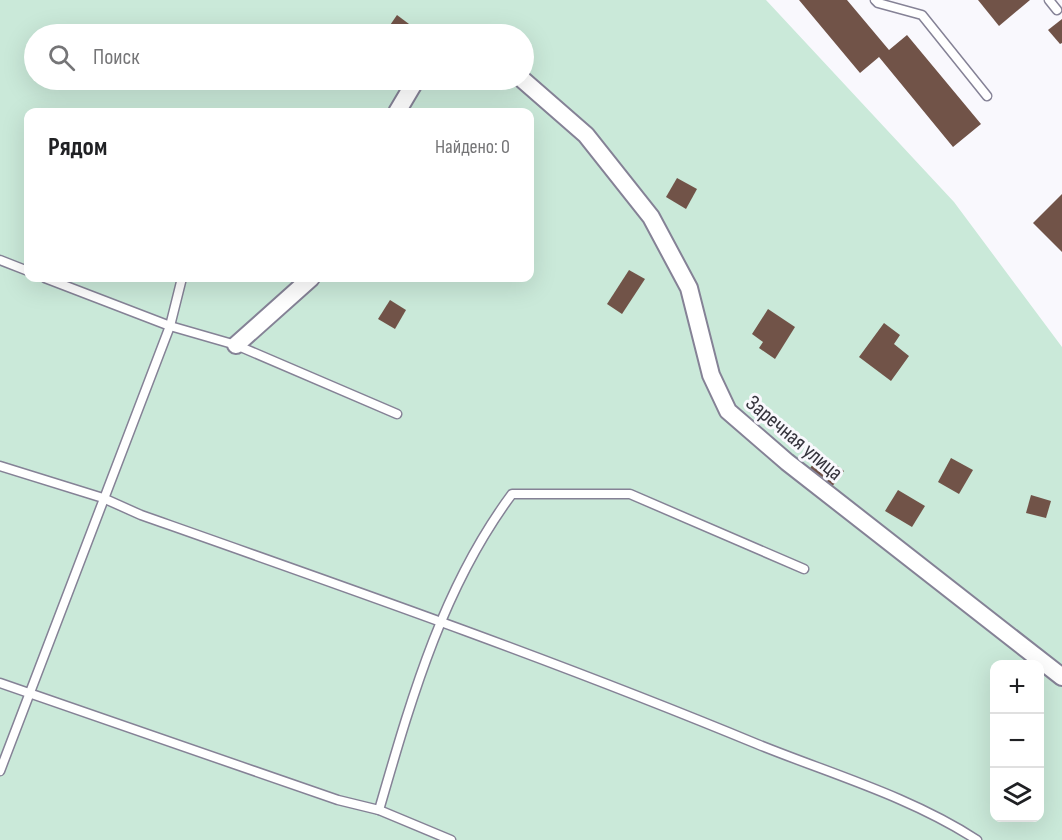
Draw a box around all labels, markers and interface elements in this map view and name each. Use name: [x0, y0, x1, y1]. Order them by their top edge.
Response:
search box: [24, 24, 534, 90]
icon: search: [45, 41, 78, 74]
text: Поиск: [93, 44, 139, 71]
text: Рядом: [48, 132, 107, 163]
text: Найдено: 0: [435, 135, 510, 159]
street label: Заречная улица: [740, 390, 848, 487]
map controls: [990, 660, 1044, 822]
button: +: [990, 660, 1044, 714]
button: −: [990, 714, 1044, 768]
button: layers: [990, 768, 1044, 822]

